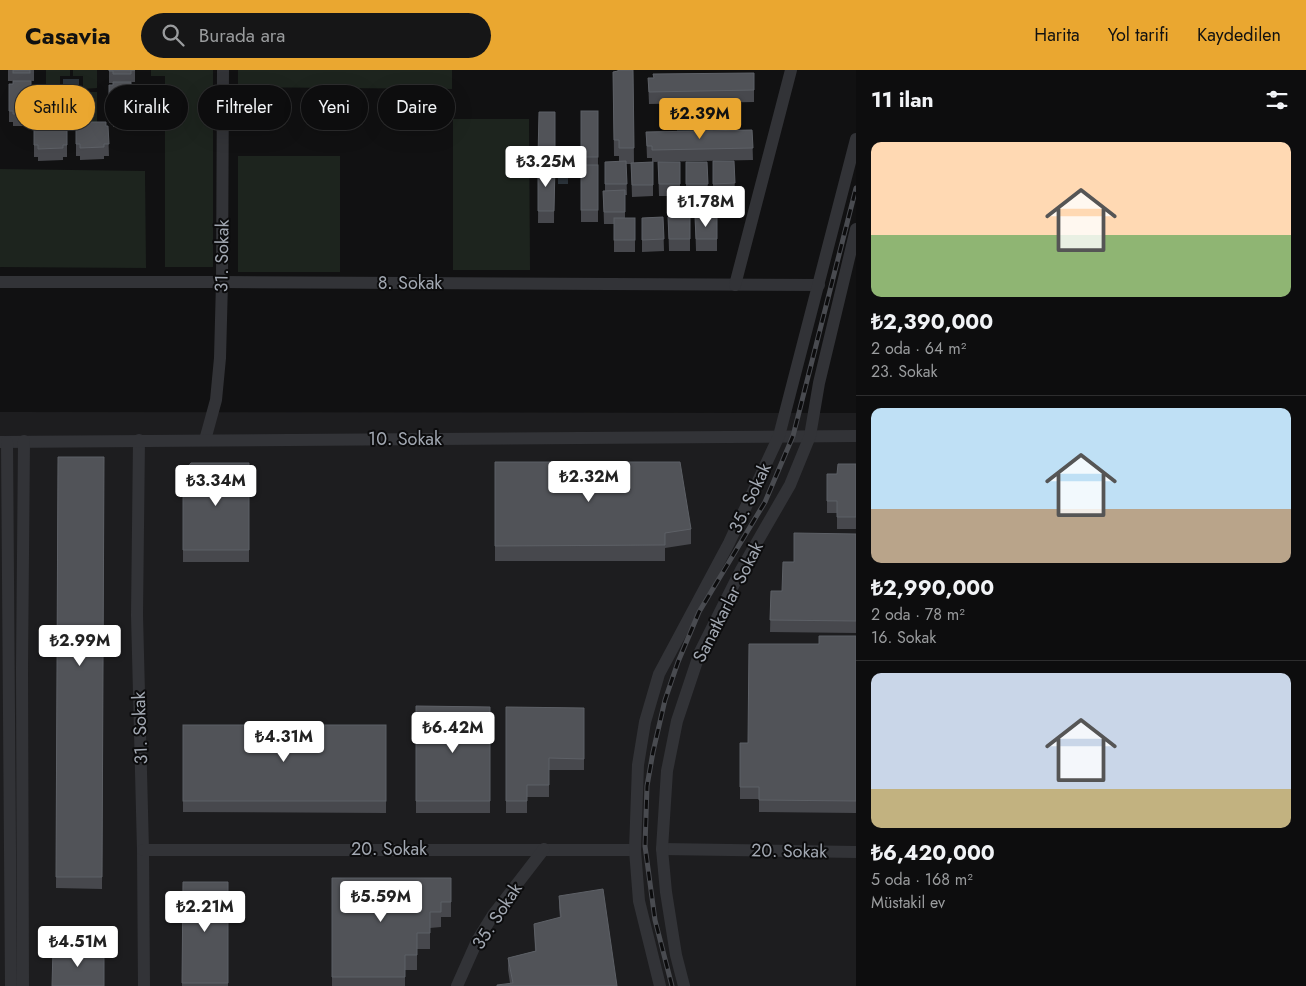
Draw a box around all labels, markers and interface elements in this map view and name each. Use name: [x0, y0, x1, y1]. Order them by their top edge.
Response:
search box: [141, 13, 491, 58]
text: Casavia: [25, 18, 111, 53]
icon: search: [159, 21, 187, 49]
text: Burada ara: [199, 22, 285, 49]
text: Harita: [1034, 22, 1080, 48]
text: Yol tarifi: [1108, 22, 1169, 48]
text: Kaydedilen: [1197, 22, 1281, 48]
chip: Satılık: [15, 85, 95, 130]
chip: Kiralık: [105, 85, 188, 130]
chip: Filtreler: [198, 85, 291, 130]
chip: Yeni: [301, 85, 368, 130]
chip: Daire: [378, 85, 455, 130]
text: 11 ilan: [871, 85, 934, 115]
icon: filters: [1263, 86, 1291, 114]
pin: ₺2.39M: [659, 98, 741, 140]
text: ₺2.39M: [670, 102, 730, 125]
pin: ₺3.25M: [505, 146, 587, 188]
text: ₺3.25M: [516, 150, 576, 173]
icon: home: [1036, 175, 1126, 265]
pin: ₺1.78M: [665, 186, 747, 228]
text: ₺1.78M: [678, 190, 734, 213]
street label: 31. Sokak: [208, 219, 236, 293]
street label: 8. Sokak: [378, 270, 442, 296]
text: ₺2,390,000: [871, 307, 993, 337]
text: 2 oda · 64 m²: [871, 337, 966, 360]
text: 23. Sokak: [871, 360, 937, 383]
street label: 10. Sokak: [368, 426, 442, 452]
icon: home: [1036, 440, 1126, 530]
street label: 35. Sokak: [722, 458, 778, 537]
pin: ₺2.32M: [548, 460, 630, 503]
pin: ₺3.34M: [175, 464, 257, 507]
text: ₺2.32M: [559, 465, 619, 488]
text: ₺3.34M: [186, 469, 246, 492]
street label: Sanatkarlar Sokak: [686, 537, 770, 667]
text: ₺2,990,000: [871, 573, 994, 603]
text: 2 oda · 78 m²: [871, 603, 965, 626]
pin: ₺2.99M: [39, 624, 121, 667]
text: 16. Sokak: [871, 626, 936, 649]
text: ₺2.99M: [50, 629, 110, 652]
street label: 31. Sokak: [126, 691, 154, 765]
icon: home: [1036, 705, 1126, 795]
pin: ₺6.42M: [412, 712, 494, 754]
text: ₺6.42M: [423, 716, 483, 739]
pin: ₺4.31M: [243, 720, 325, 763]
text: ₺4.31M: [255, 725, 313, 748]
street label: 20. Sokak: [351, 836, 427, 862]
street label: 20. Sokak: [751, 837, 827, 865]
text: ₺6,420,000: [871, 838, 995, 868]
text: 5 oda · 168 m²: [871, 868, 973, 891]
street label: 35. Sokak: [466, 877, 528, 955]
pin: ₺5.59M: [340, 880, 422, 923]
text: ₺5.59M: [351, 885, 411, 908]
pin: ₺2.21M: [164, 890, 246, 933]
text: Müstakil ev: [871, 891, 945, 914]
text: ₺2.21M: [176, 895, 234, 918]
pin: ₺4.51M: [37, 926, 119, 968]
text: ₺4.51M: [49, 930, 107, 953]

